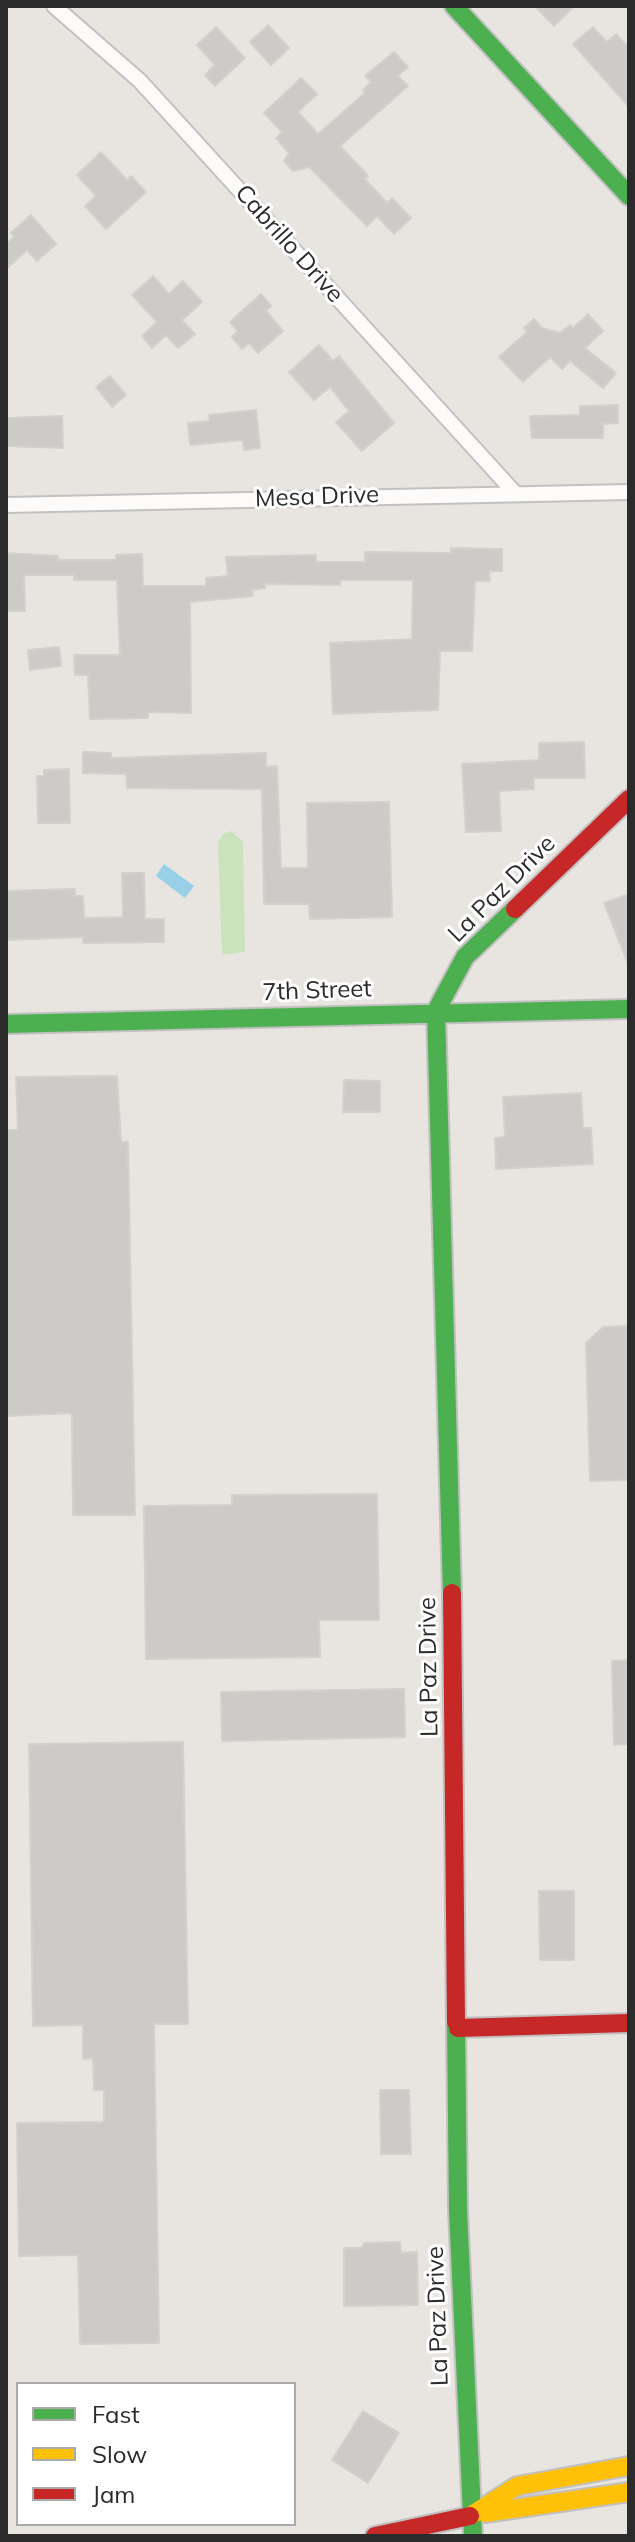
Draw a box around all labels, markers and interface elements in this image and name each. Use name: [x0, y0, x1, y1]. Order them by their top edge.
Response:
street label: Cabrillo Drive: [229, 179, 349, 309]
street label: Mesa Drive: [254, 480, 380, 514]
street label: La Paz Drive: [442, 829, 562, 949]
street label: 7th Street: [262, 975, 372, 1007]
street label: La Paz Drive: [413, 1597, 445, 1737]
street label: La Paz Drive: [421, 2246, 455, 2386]
legend: [16, 2382, 296, 2526]
text: Fast: [92, 2399, 140, 2429]
text: Slow: [92, 2439, 147, 2469]
text: Jam: [92, 2479, 135, 2509]

